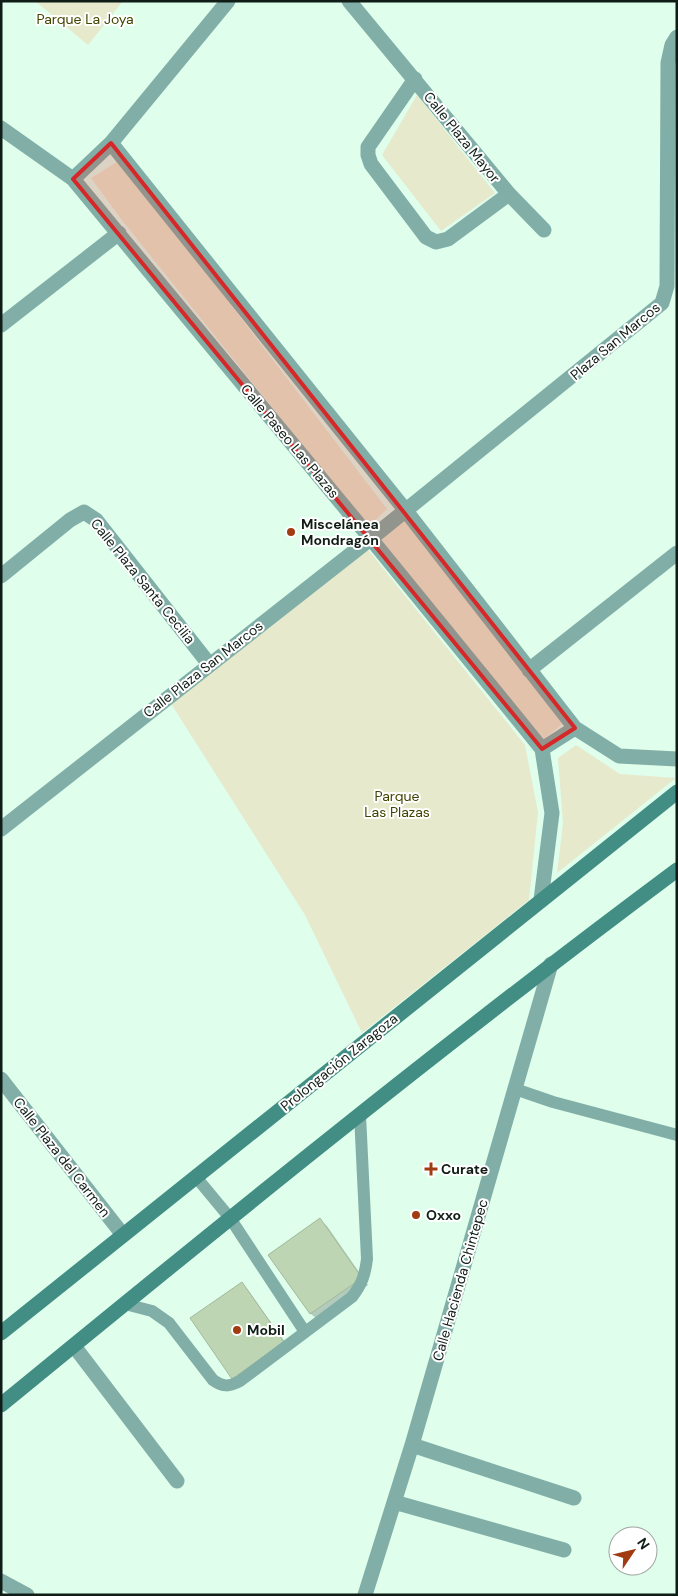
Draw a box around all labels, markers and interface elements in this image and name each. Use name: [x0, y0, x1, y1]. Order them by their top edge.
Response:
park label: Parque La Joya: [36, 10, 134, 28]
street label: Calle Plaza Mayor: [420, 88, 504, 186]
street label: Plaza San Marcos: [566, 298, 664, 384]
street label: Calle Paseo Las Plazas: [237, 380, 343, 502]
street label: Calle Plaza Santa Cecilia: [87, 515, 199, 647]
place label: Miscelánea Mondragón: [301, 515, 379, 549]
marker: Miscelánea Mondragón: [285, 526, 297, 538]
street label: Calle Plaza San Marcos: [139, 617, 267, 721]
park label: Parque Las Plazas: [364, 787, 430, 821]
street label: Prolongación Zaragoza: [277, 1009, 401, 1115]
street label: Calle Plaza del Carmen: [10, 1094, 114, 1220]
place label: Curate: [441, 1160, 488, 1178]
marker: Curate: [425, 1163, 437, 1175]
street label: Calle Hacienda Chintepec: [428, 1197, 492, 1363]
place label: Oxxo: [426, 1206, 461, 1224]
marker: Oxxo: [410, 1209, 422, 1221]
place label: Mobil: [247, 1321, 285, 1339]
marker: Mobil: [231, 1324, 243, 1336]
north arrow: [608, 1526, 658, 1576]
text: N: [633, 1534, 654, 1553]

